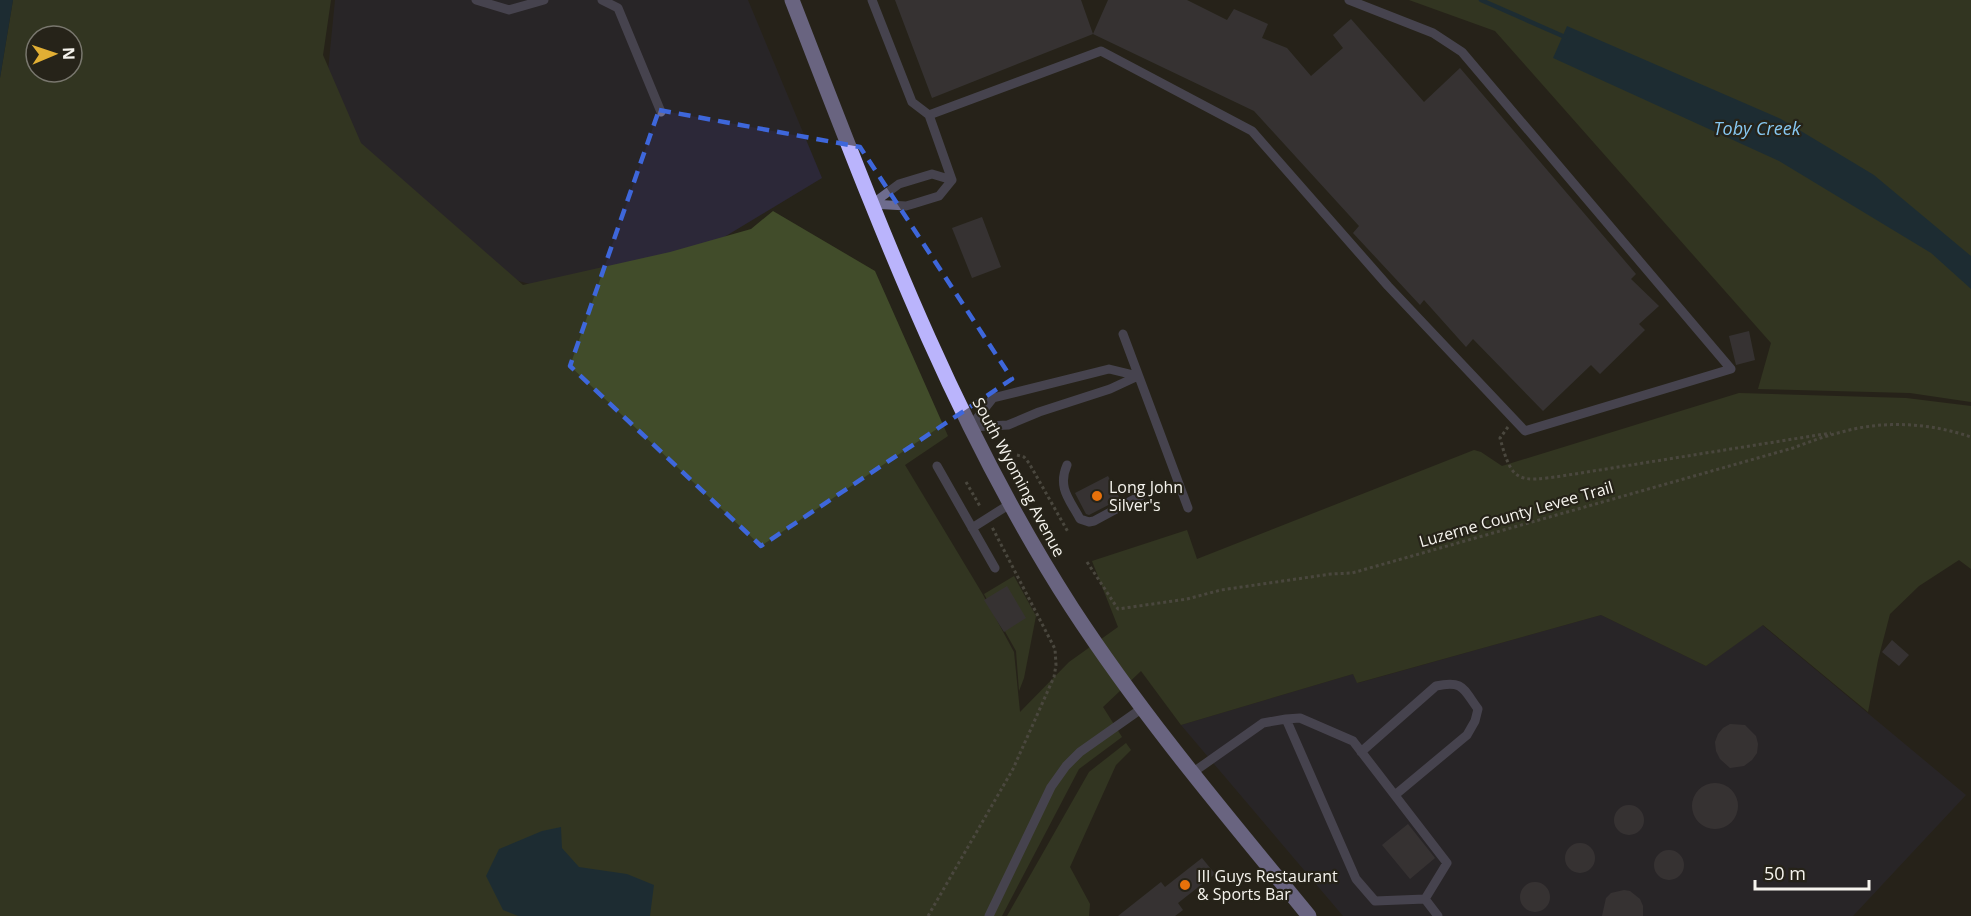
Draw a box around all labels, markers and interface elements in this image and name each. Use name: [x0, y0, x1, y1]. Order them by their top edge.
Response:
north arrow: [24, 24, 84, 84]
text: N: [58, 47, 80, 60]
water label: Toby Creek: [1714, 116, 1802, 140]
street label: South Wyoming Avenue: [968, 393, 1070, 561]
place label: Long John Silver's: [1109, 476, 1183, 516]
street label: Luzerne County Levee Trail: [1416, 476, 1616, 552]
marker: Long John Silver's: [1090, 489, 1104, 503]
scale bar: [1755, 853, 1869, 891]
text: 50 m: [1764, 861, 1806, 885]
place label: III Guys Restaurant & Sports Bar: [1197, 865, 1338, 905]
marker: III Guys Restaurant & Sports Bar: [1178, 878, 1192, 892]

